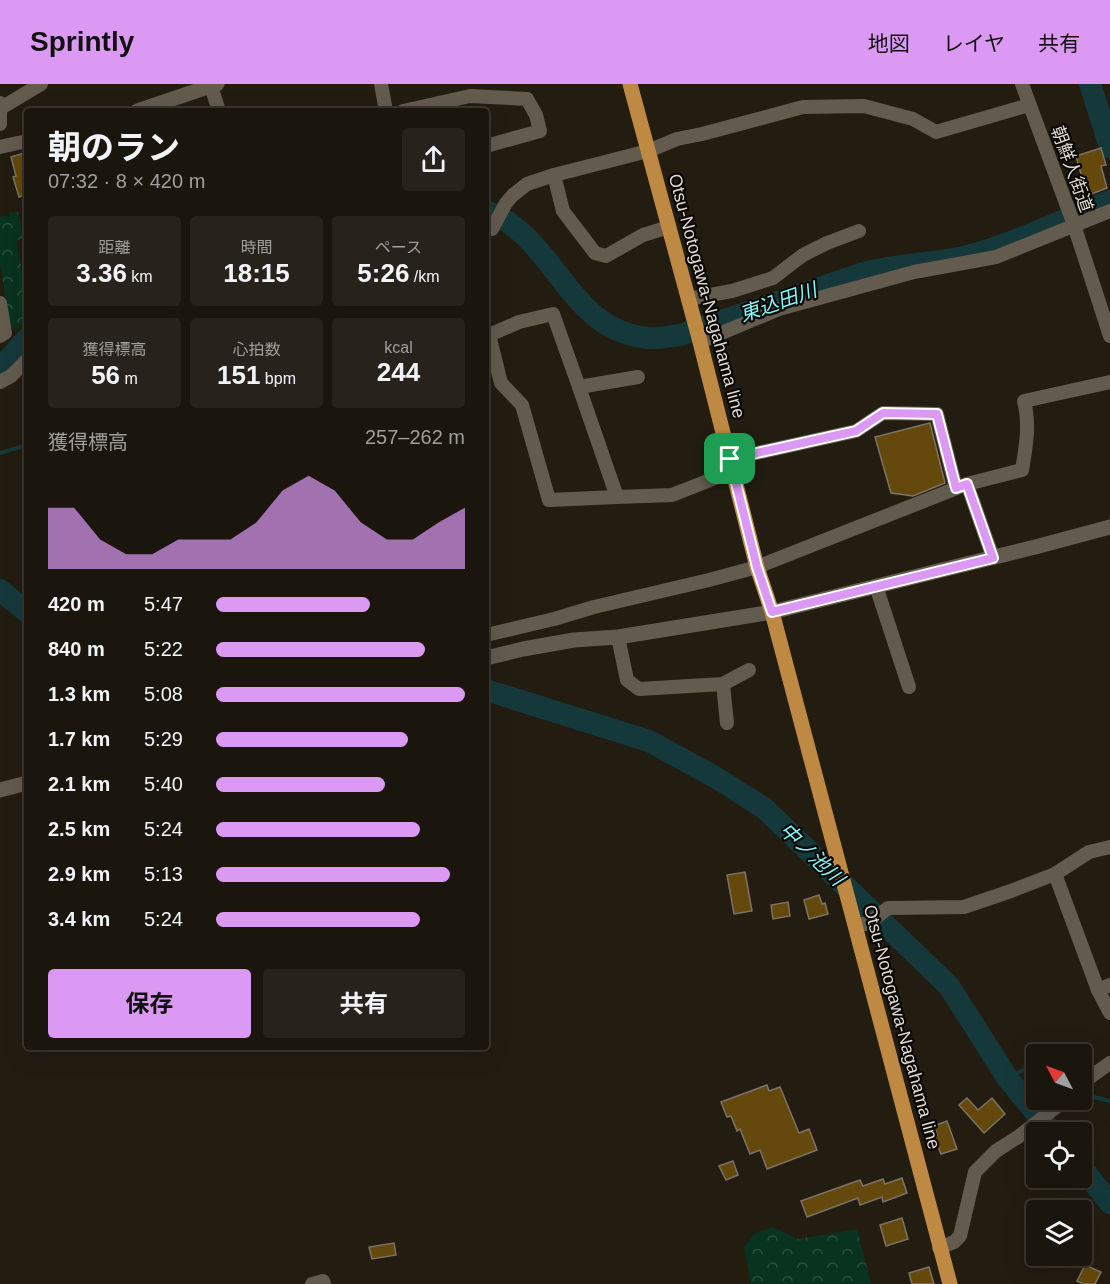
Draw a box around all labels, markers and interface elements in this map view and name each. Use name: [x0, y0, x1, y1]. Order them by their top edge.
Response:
text: Sprintly: [30, 26, 134, 57]
text: 地図: [868, 32, 910, 55]
text: レイヤ: [943, 32, 1005, 55]
text: 共有: [1038, 32, 1080, 55]
street label: 朝鮮人街道: [1047, 123, 1097, 215]
button: share: [402, 128, 465, 191]
text: 朝のラン: [48, 129, 180, 166]
text: 07:32 · 8 × 420 m: [48, 170, 205, 192]
street label: Otsu-Notogawa-Nagahama line: [665, 172, 749, 420]
text: 距離: [98, 239, 131, 256]
text: 時間: [240, 239, 273, 256]
text: ペース: [375, 239, 422, 256]
text: 3.36: [76, 258, 127, 288]
text: 18:15: [223, 258, 290, 288]
text: 5:26: [357, 258, 409, 288]
text: km: [127, 268, 153, 285]
text: /km: [409, 268, 440, 285]
water label: 東込田川: [737, 278, 821, 325]
text: kcal: [384, 339, 413, 356]
text: 獲得標高: [82, 341, 147, 358]
text: 心拍数: [232, 341, 281, 358]
text: 244: [377, 357, 420, 387]
text: 56: [91, 360, 120, 390]
text: 151: [217, 360, 260, 390]
text: m: [120, 370, 138, 387]
text: bpm: [260, 370, 296, 387]
text: 257–262 m: [365, 426, 465, 448]
text: 獲得標高: [48, 431, 128, 453]
pin: [704, 433, 755, 484]
icon: arrive: [713, 442, 746, 475]
text: 420 m: [48, 593, 105, 615]
text: 5:47: [144, 593, 183, 615]
text: 840 m: [48, 638, 105, 660]
text: 5:22: [144, 638, 183, 660]
text: 1.3 km: [48, 683, 110, 705]
text: 5:08: [144, 683, 183, 705]
text: 1.7 km: [48, 728, 110, 750]
text: 5:29: [144, 728, 183, 750]
text: 2.1 km: [48, 773, 110, 795]
text: 5:40: [144, 773, 183, 795]
text: 2.5 km: [48, 818, 110, 840]
text: 5:24: [144, 818, 183, 840]
water label: 中ノ池川: [776, 818, 850, 891]
text: 2.9 km: [48, 863, 110, 885]
text: 5:13: [144, 863, 183, 885]
street label: Otsu-Notogawa-Nagahama line: [860, 903, 944, 1151]
text: 3.4 km: [48, 908, 110, 930]
text: 5:24: [144, 908, 183, 930]
button: 保存: [48, 969, 251, 1038]
button: 共有: [263, 969, 465, 1038]
north arrow: [1026, 1044, 1092, 1110]
map controls: [1026, 1044, 1092, 1266]
button: locate: [1026, 1122, 1092, 1188]
button: layers: [1026, 1200, 1092, 1266]

